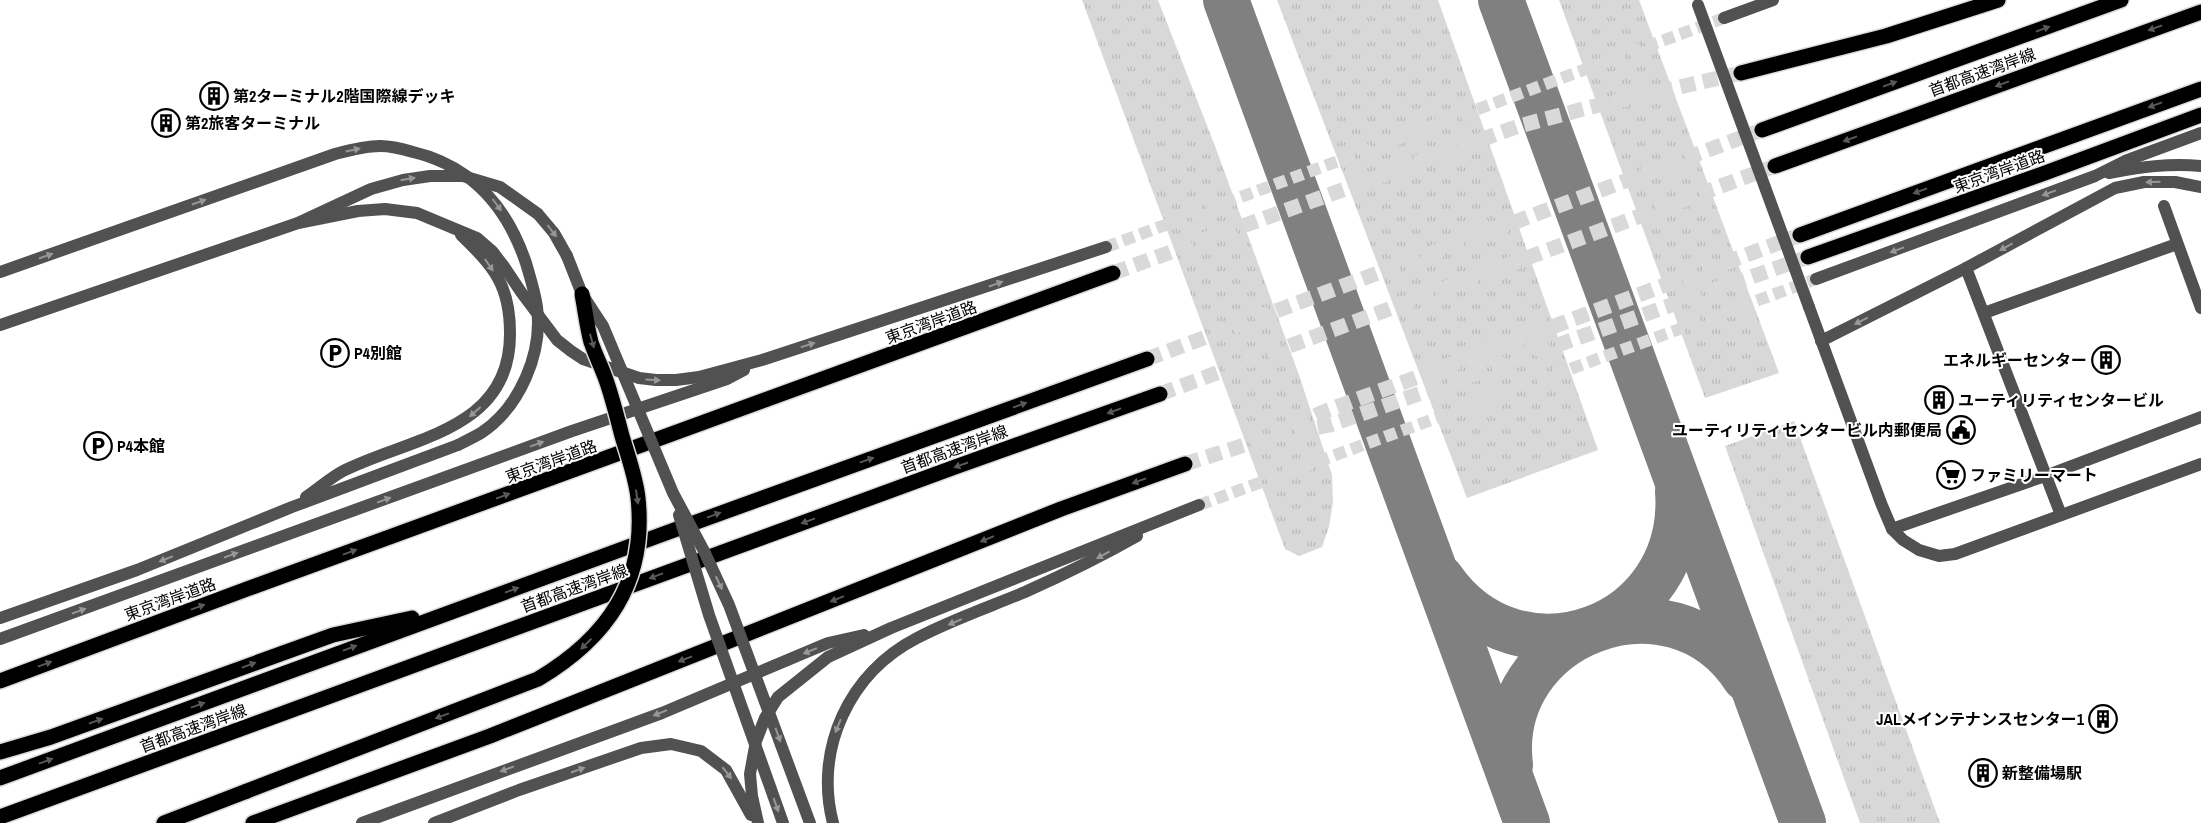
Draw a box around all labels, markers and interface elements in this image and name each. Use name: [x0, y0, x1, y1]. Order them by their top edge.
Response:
one-way arrow: [2147, 24, 2162, 32]
one-way arrow: [2035, 25, 2050, 32]
street label: 首都高速湾岸線: [1926, 43, 2038, 101]
one-way arrow: [1883, 80, 1898, 88]
building icon: 第2ターミナル2階国際線デッキ: [199, 81, 229, 111]
one-way arrow: [1995, 81, 2010, 88]
place label: 第2ターミナル2階国際線デッキ: [233, 85, 456, 107]
one-way arrow: [2147, 101, 2162, 109]
building icon: 第2旅客ターミナル: [151, 108, 181, 138]
place label: 第2旅客ターミナル: [185, 112, 320, 134]
one-way arrow: [1842, 136, 1857, 143]
street label: 東京湾岸道路: [1950, 144, 2048, 198]
one-way arrow: [345, 145, 361, 153]
one-way arrow: [401, 175, 417, 183]
one-way arrow: [2145, 178, 2161, 186]
one-way arrow: [1913, 188, 1928, 195]
one-way arrow: [2041, 189, 2056, 197]
one-way arrow: [192, 198, 207, 206]
one-way arrow: [491, 198, 502, 211]
one-way arrow: [547, 224, 557, 238]
one-way arrow: [1999, 242, 2012, 251]
one-way arrow: [1889, 246, 1904, 254]
one-way arrow: [39, 252, 54, 260]
one-way arrow: [484, 258, 494, 272]
one-way arrow: [989, 280, 1004, 288]
street label: 東京湾岸道路: [882, 295, 980, 349]
one-way arrow: [1854, 317, 1868, 325]
one-way arrow: [588, 334, 596, 349]
parking icon: P4別館: [320, 338, 350, 368]
one-way arrow: [801, 341, 816, 349]
place label: P4別館: [354, 342, 402, 364]
building icon: エネルギーセンター: [2091, 345, 2121, 375]
place label: エネルギーセンター: [1943, 349, 2087, 371]
one-way arrow: [646, 376, 662, 384]
building icon: ユーティリティセンタービル: [1924, 385, 1954, 415]
place label: ユーティリティセンタービル: [1958, 389, 2164, 411]
one-way arrow: [1013, 401, 1028, 409]
one-way arrow: [469, 406, 482, 417]
one-way arrow: [1106, 407, 1121, 415]
public building icon: ユーティリティセンタービル内郵便局: [1946, 415, 1976, 445]
place label: ユーティリティセンタービル内郵便局: [1672, 419, 1942, 441]
street label: 首都高速湾岸線: [898, 420, 1010, 478]
parking icon: P4本館: [83, 431, 113, 461]
street label: 東京湾岸道路: [502, 434, 600, 488]
place label: P4本館: [117, 435, 165, 457]
one-way arrow: [530, 440, 545, 448]
one-way arrow: [860, 456, 875, 464]
supermarket icon: ファミリーマート: [1936, 460, 1966, 490]
one-way arrow: [953, 461, 968, 469]
place label: ファミリーマート: [1970, 464, 2098, 486]
one-way arrow: [1131, 477, 1146, 485]
one-way arrow: [634, 489, 642, 505]
one-way arrow: [496, 492, 511, 499]
one-way arrow: [377, 496, 392, 504]
one-way arrow: [707, 511, 722, 519]
one-way arrow: [801, 518, 816, 525]
one-way arrow: [980, 535, 994, 543]
one-way arrow: [343, 548, 358, 555]
one-way arrow: [224, 551, 239, 558]
one-way arrow: [1096, 551, 1110, 559]
one-way arrow: [158, 555, 173, 563]
street label: 首都高速湾岸線: [518, 559, 630, 617]
street label: 東京湾岸道路: [121, 572, 219, 626]
one-way arrow: [648, 572, 663, 580]
one-way arrow: [714, 576, 723, 591]
one-way arrow: [505, 586, 520, 593]
one-way arrow: [829, 596, 844, 604]
one-way arrow: [191, 603, 206, 611]
one-way arrow: [71, 607, 86, 614]
one-way arrow: [948, 618, 962, 626]
one-way arrow: [581, 638, 593, 650]
one-way arrow: [343, 644, 358, 651]
one-way arrow: [803, 647, 817, 655]
one-way arrow: [678, 656, 693, 663]
one-way arrow: [38, 660, 53, 667]
one-way arrow: [242, 661, 257, 669]
street label: 首都高速湾岸線: [137, 699, 249, 757]
one-way arrow: [191, 701, 206, 709]
building icon: JALメインテナンスセンター1: [2088, 704, 2118, 734]
place label: JALメインテナンスセンター1: [1876, 708, 2085, 730]
one-way arrow: [652, 709, 667, 717]
one-way arrow: [435, 713, 450, 720]
one-way arrow: [89, 716, 104, 724]
one-way arrow: [833, 719, 841, 733]
one-way arrow: [774, 728, 782, 743]
one-way arrow: [39, 757, 54, 765]
building icon: 新整備場駅: [1968, 758, 1998, 788]
place label: 新整備場駅: [2002, 762, 2082, 784]
one-way arrow: [500, 766, 515, 773]
one-way arrow: [571, 766, 586, 774]
one-way arrow: [722, 766, 732, 780]
one-way arrow: [772, 798, 780, 813]

